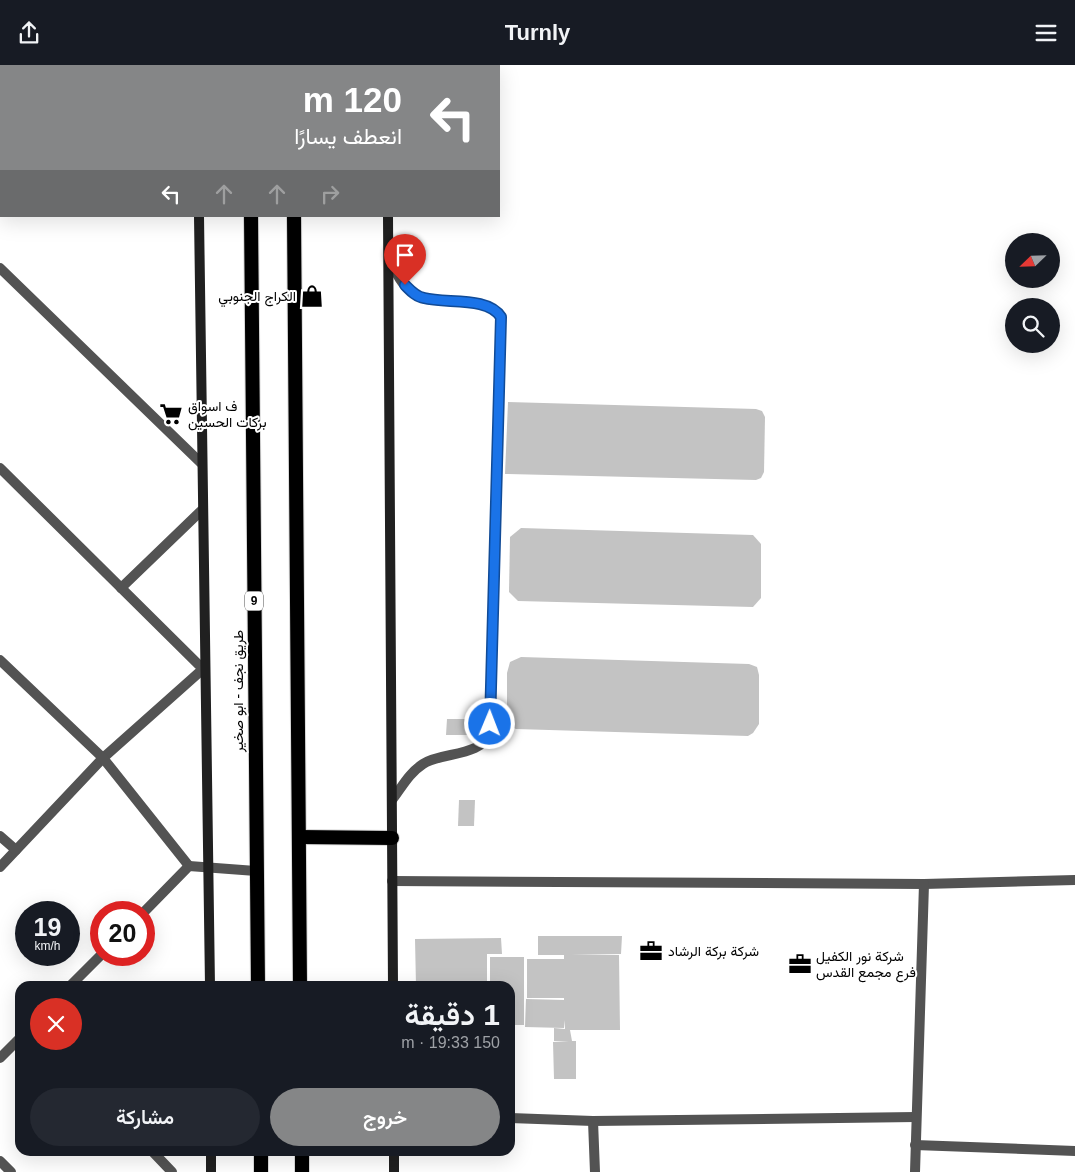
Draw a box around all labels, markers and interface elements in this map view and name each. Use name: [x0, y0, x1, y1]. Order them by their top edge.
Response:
icon: share: [15, 19, 43, 47]
icon: menu: [1032, 19, 1060, 47]
text: Turnly: [505, 20, 570, 45]
text: 120 m: [303, 80, 402, 119]
icon: left: [420, 85, 485, 150]
text: انعطف يسارًا: [294, 124, 402, 149]
icon: left: [157, 180, 185, 208]
icon: ahead: [210, 180, 238, 208]
icon: ahead: [263, 180, 291, 208]
icon: right: [316, 180, 344, 208]
north arrow: [1005, 233, 1060, 287]
map controls: [1005, 233, 1060, 353]
pin: [384, 234, 426, 285]
icon: arrive: [391, 241, 419, 269]
shop icon: الكراج الجنوبي: [299, 283, 325, 309]
place label: الكراج الجنوبي: [218, 288, 296, 308]
button: search: [1005, 298, 1060, 353]
place label: ف اسواق بركات الحسين: [188, 398, 267, 431]
supermarket icon: ف اسواق بركات الحسين: [158, 401, 184, 427]
road number: 9: [245, 591, 263, 611]
street label: طريق نجف - ابو صخير: [230, 630, 247, 753]
position arrow: [463, 697, 515, 749]
speed limit sign: 20: [90, 901, 155, 966]
text: 19: [34, 913, 61, 941]
office icon: شركة بركة الرشاد: [638, 938, 664, 964]
text: km/h: [34, 939, 61, 953]
place label: شركة بركة الرشاد: [668, 943, 759, 960]
place label: شركة نور الكفيل فرع مجمع القدس: [816, 948, 916, 983]
office icon: شركة نور الكفيل فرع مجمع القدس: [787, 951, 813, 977]
button: close: [30, 998, 82, 1050]
text: 1 دقيقة: [405, 998, 500, 1031]
text: 150 m · 19:33: [401, 1034, 500, 1051]
button: مشاركة: [30, 1088, 260, 1146]
button: خروج: [270, 1088, 500, 1146]

